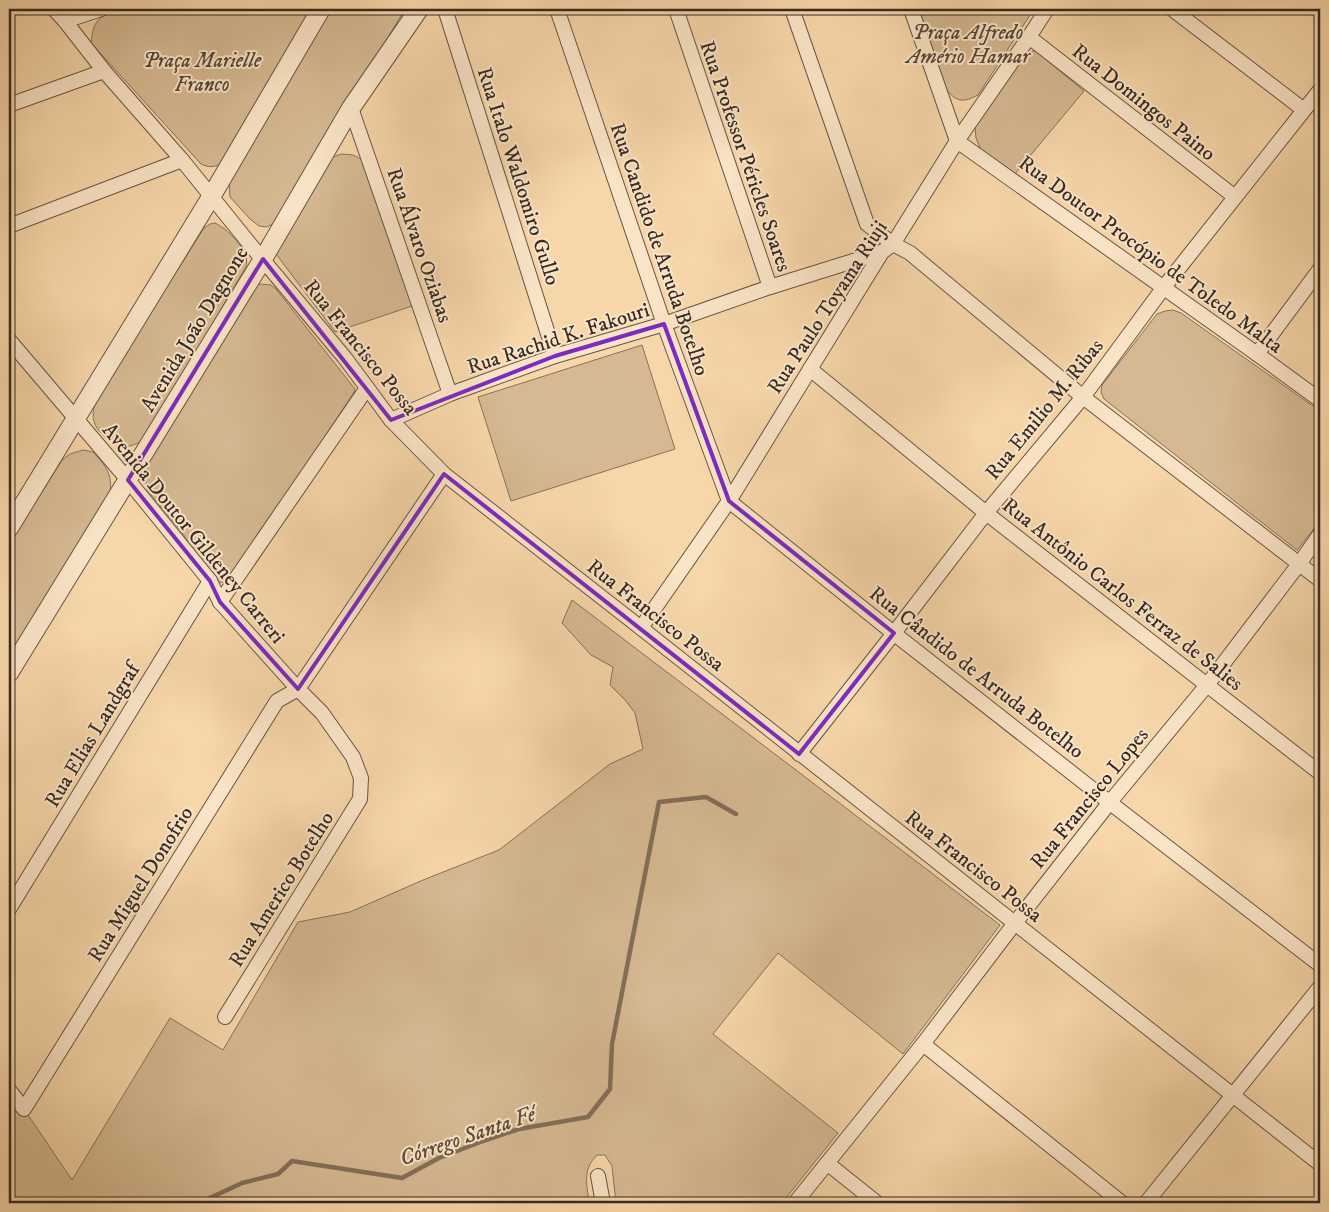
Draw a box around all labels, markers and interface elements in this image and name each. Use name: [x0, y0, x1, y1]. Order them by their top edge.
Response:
park label: Praça Alfredo Amério Hamar: [904, 20, 1031, 70]
street label: Rua Professor Péricles Soares: [693, 37, 797, 275]
street label: Rua Domingos Paino: [1066, 39, 1220, 167]
park label: Praça Marielle Franco: [143, 48, 262, 98]
street label: Rua Italo Waldomiro Gullo: [471, 64, 566, 289]
street label: Rua Candido de Arruda Botelho: [604, 120, 715, 379]
street label: Rua Doutor Procópio de Toledo Malta: [1013, 150, 1288, 360]
street label: Rua Álvaro Oziabas: [380, 164, 460, 326]
street label: Rua Paulo Toyama Riuji: [762, 216, 894, 399]
street label: Avenida João Dagnone: [135, 242, 255, 417]
street label: Rua Francisco Possa: [298, 274, 423, 421]
street label: Rua Rachid K. Fakouri: [464, 297, 653, 381]
street label: Rua Emilio M. Ribas: [980, 334, 1110, 485]
street label: Avenida Doutor Gildeney Carreri: [96, 418, 290, 649]
street label: Rua Antônio Carlos Ferraz de Salies: [997, 493, 1248, 697]
street label: Rua Francisco Possa: [582, 554, 729, 678]
street label: Rua Cândido de Arruda Botelho: [864, 581, 1089, 765]
street label: Rua Elias Landgraf: [40, 656, 148, 812]
street label: Rua Francisco Lopes: [1025, 723, 1155, 874]
street label: Rua Miguel Donofrio: [82, 802, 199, 967]
street label: Rua Francisco Possa: [900, 805, 1047, 929]
street label: Rua Americo Botelho: [223, 807, 340, 972]
water label: Córrego Santa Fé: [396, 1099, 542, 1172]

